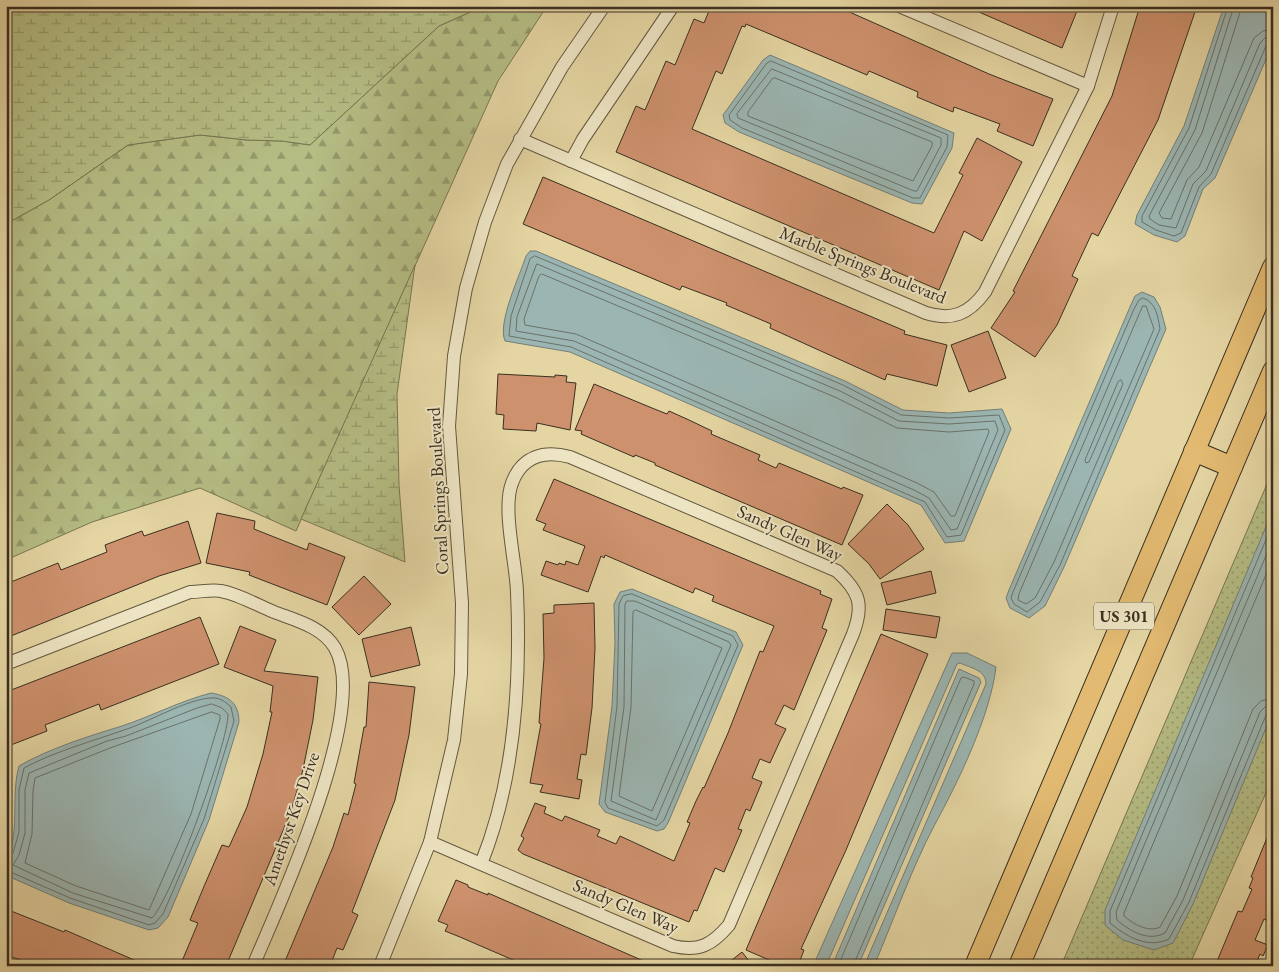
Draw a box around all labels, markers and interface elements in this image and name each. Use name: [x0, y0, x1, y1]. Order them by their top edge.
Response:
street label: Marble Springs Boulevard: [776, 221, 951, 309]
street label: Coral Springs Boulevard: [422, 406, 453, 575]
street label: Sandy Glen Way: [734, 499, 847, 566]
road number: US 301: [1094, 602, 1154, 630]
street label: Amethyst Key Drive: [257, 749, 324, 890]
street label: Sandy Glen Way: [570, 873, 683, 938]

